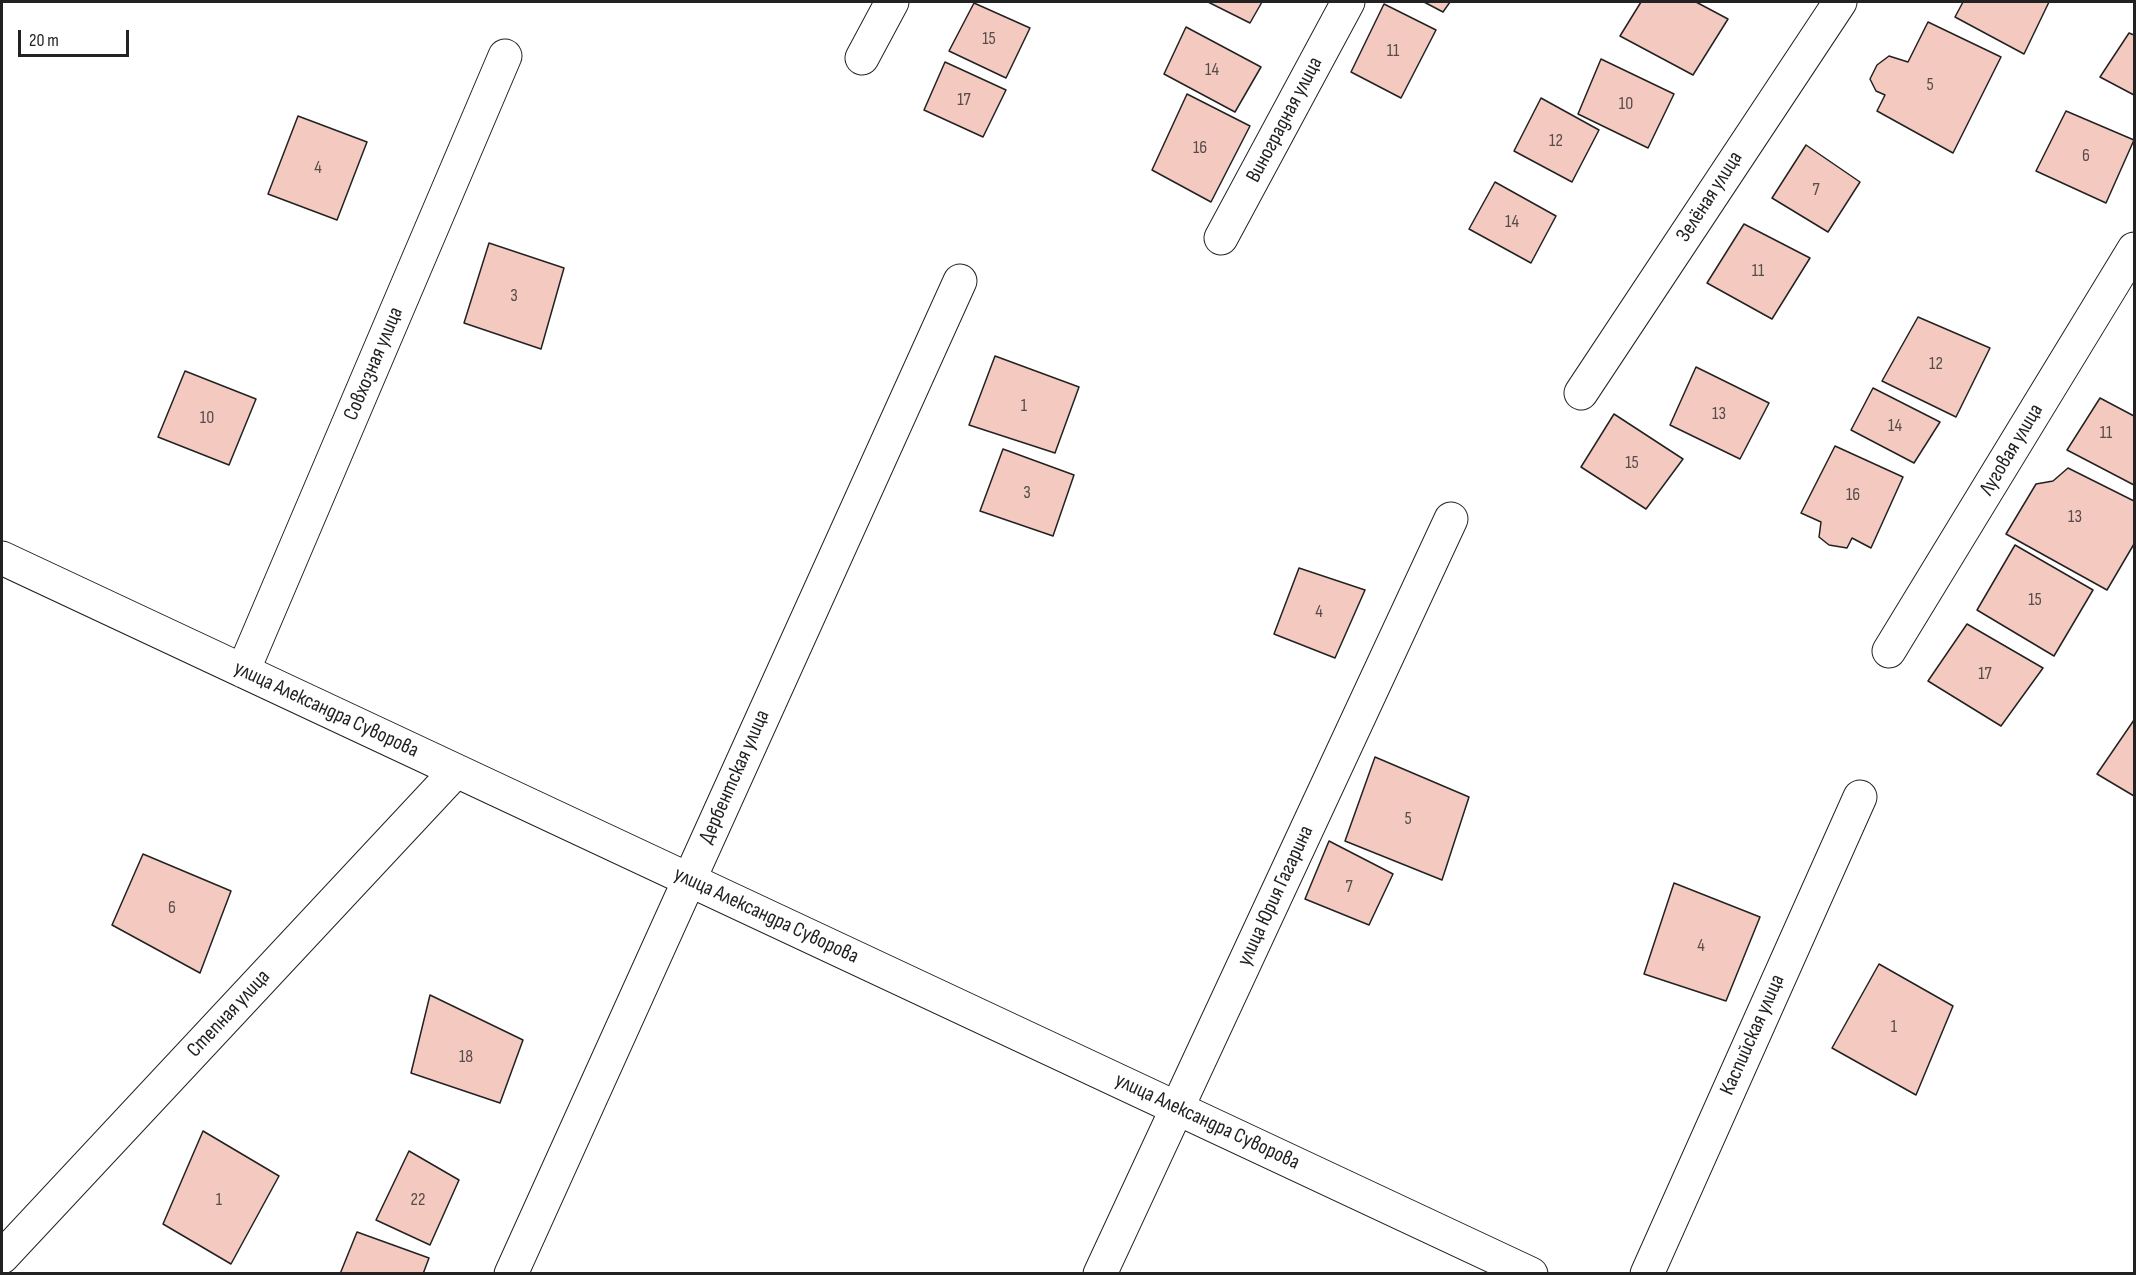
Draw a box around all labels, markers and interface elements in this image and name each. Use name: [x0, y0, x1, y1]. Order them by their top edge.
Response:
scale bar: [21, 18, 132, 56]
house number: 15: [982, 28, 996, 50]
text: 20 m: [29, 30, 59, 51]
house number: 11: [1387, 40, 1399, 62]
street label: Виноградная улица: [1241, 53, 1329, 187]
house number: 14: [1205, 59, 1219, 81]
house number: 5: [1926, 74, 1934, 96]
house number: 17: [957, 89, 971, 111]
house number: 10: [1619, 93, 1633, 115]
house number: 12: [1549, 130, 1563, 152]
house number: 16: [1193, 137, 1207, 159]
house number: 6: [2082, 145, 2090, 167]
street label: Зелёная улица: [1671, 147, 1749, 247]
house number: 4: [314, 157, 322, 179]
house number: 7: [1812, 179, 1820, 201]
house number: 14: [1505, 211, 1519, 233]
house number: 11: [1752, 260, 1764, 282]
house number: 3: [510, 285, 518, 307]
street label: Совхозная улица: [339, 304, 409, 424]
house number: 12: [1929, 353, 1943, 375]
house number: 1: [1021, 395, 1027, 417]
street label: Луговая улица: [1975, 400, 2049, 500]
house number: 13: [1712, 403, 1726, 425]
house number: 10: [200, 407, 214, 429]
house number: 14: [1888, 415, 1902, 437]
house number: 11: [2100, 422, 2112, 444]
house number: 15: [1625, 452, 1639, 474]
house number: 3: [1023, 482, 1031, 504]
house number: 16: [1846, 484, 1860, 506]
house number: 13: [2068, 506, 2082, 528]
house number: 15: [2028, 589, 2042, 611]
house number: 4: [1315, 601, 1323, 623]
street label: улица Александра Суворова: [230, 656, 422, 764]
house number: 17: [1978, 663, 1992, 685]
street label: Дербентская улица: [694, 706, 776, 848]
house number: 5: [1404, 808, 1412, 830]
street label: улица Юрия Гагарина: [1232, 822, 1320, 970]
street label: улица Александра Суворова: [670, 862, 862, 970]
house number: 7: [1345, 876, 1353, 898]
house number: 6: [168, 897, 176, 919]
house number: 4: [1697, 935, 1705, 957]
street label: Степная улица: [182, 965, 276, 1063]
street label: Каспийская улица: [1715, 971, 1791, 1099]
house number: 1: [1891, 1016, 1897, 1038]
house number: 18: [459, 1046, 473, 1068]
street label: улица Александра Суворова: [1111, 1068, 1303, 1176]
house number: 1: [216, 1189, 222, 1211]
house number: 22: [411, 1189, 425, 1211]

